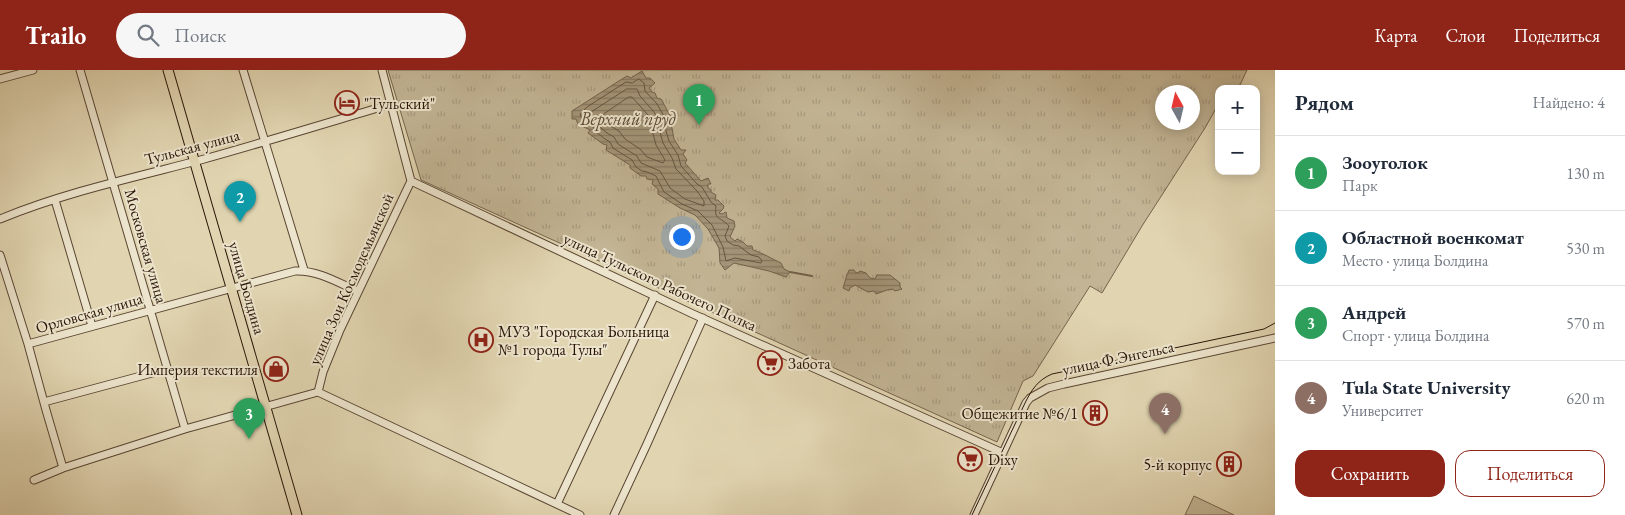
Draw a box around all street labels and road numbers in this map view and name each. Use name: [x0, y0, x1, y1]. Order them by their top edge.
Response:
street label: Тульская улица: [142, 124, 242, 170]
street label: Московская улица: [120, 186, 173, 306]
street label: улица Зои Космодемьянской: [304, 189, 399, 368]
street label: улица Тульского Рабочего Полка: [560, 228, 761, 336]
street label: улица Болдина: [224, 239, 270, 337]
street label: Орловская улица: [33, 288, 145, 338]
street label: улица Ф.Энгельса: [1060, 336, 1177, 380]

